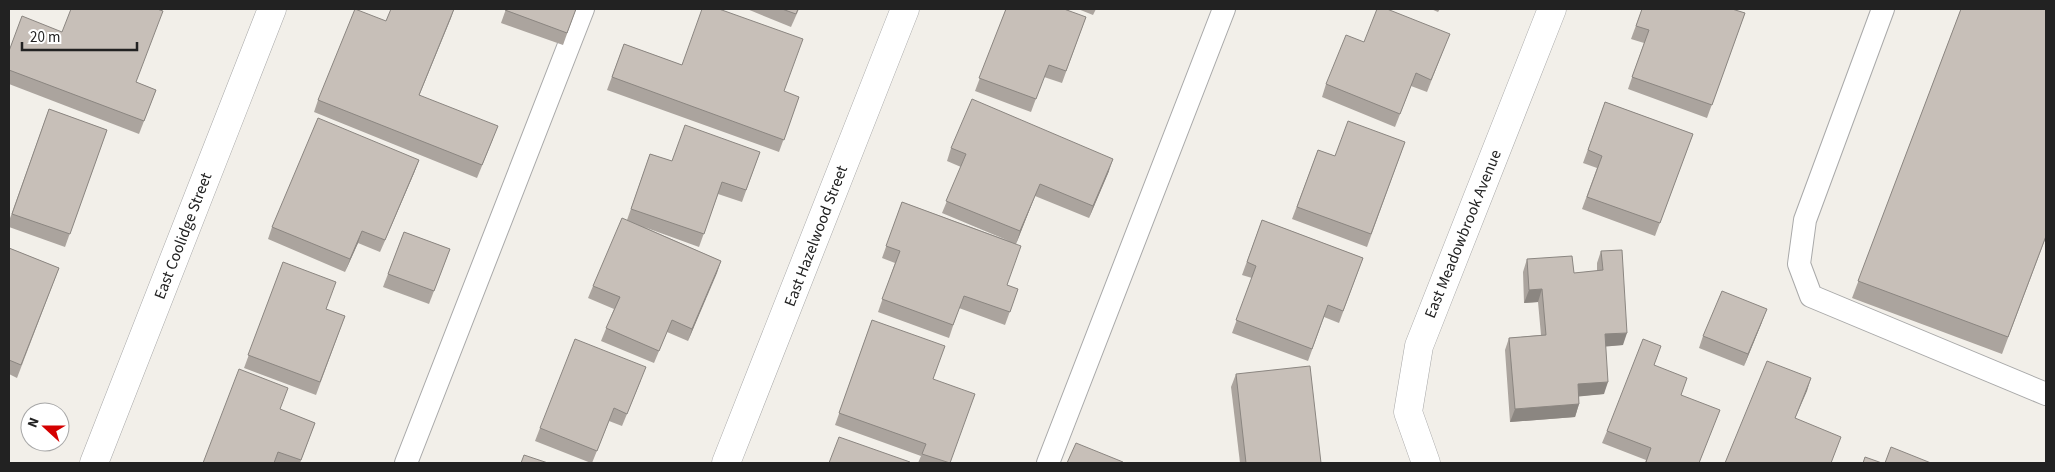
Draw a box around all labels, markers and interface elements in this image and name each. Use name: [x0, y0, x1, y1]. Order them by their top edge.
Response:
scale bar: [22, 20, 138, 52]
text: 20 m: [30, 27, 60, 48]
street label: East Meadowbrook Avenue: [1419, 146, 1507, 322]
street label: East Hazelwood Street: [779, 162, 853, 310]
street label: East Coolidge Street: [149, 169, 217, 302]
north arrow: [20, 402, 70, 452]
text: N: [23, 415, 45, 431]

